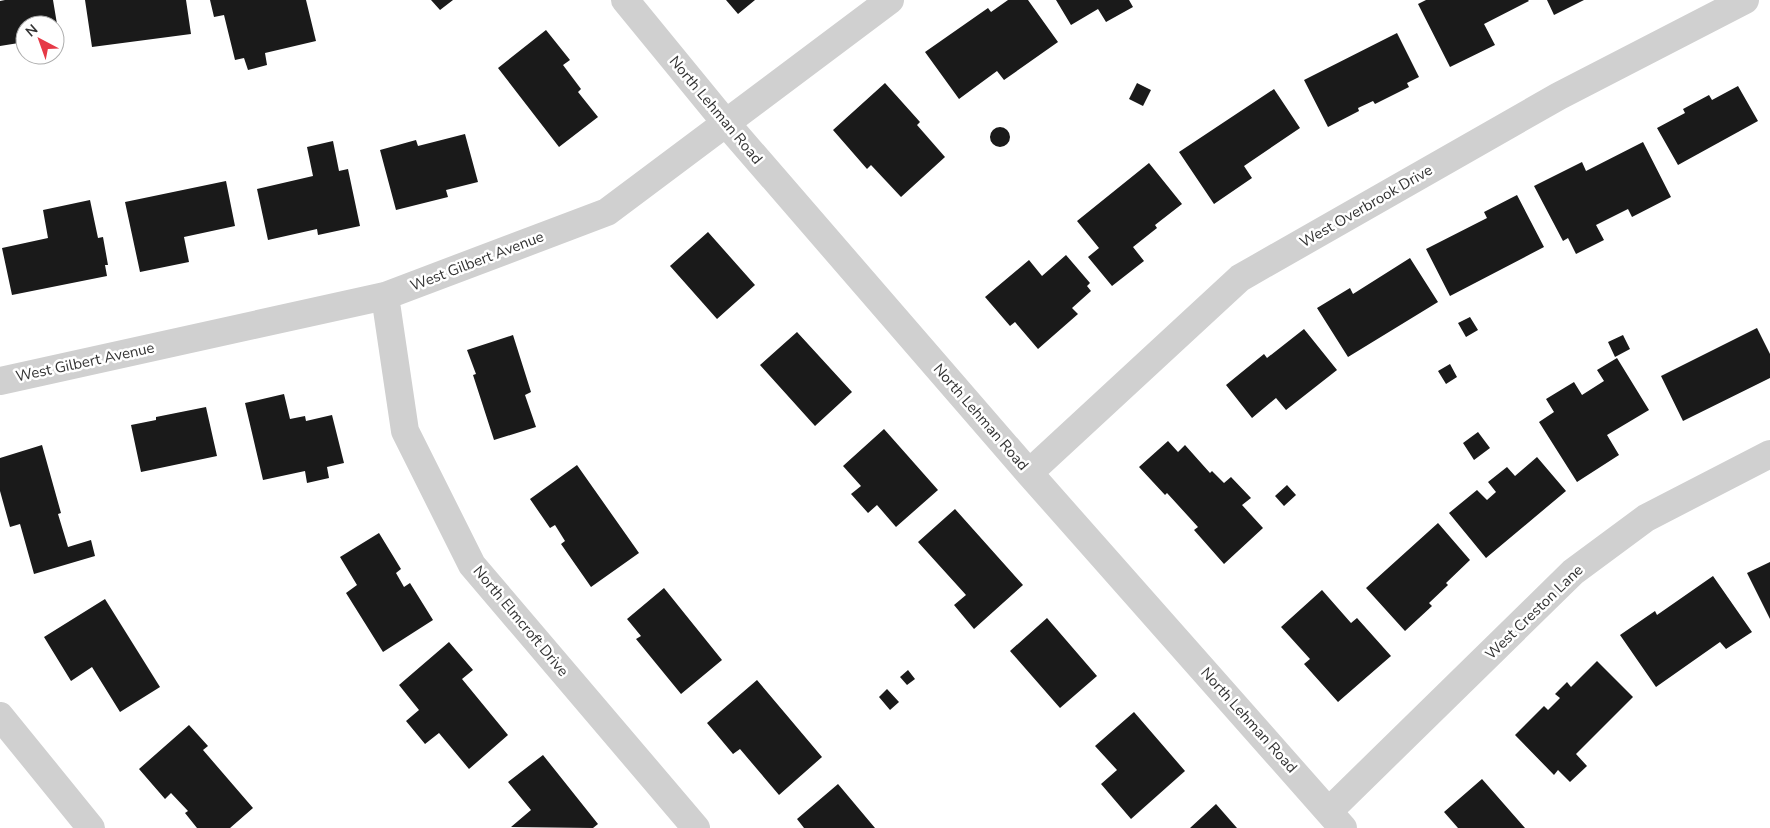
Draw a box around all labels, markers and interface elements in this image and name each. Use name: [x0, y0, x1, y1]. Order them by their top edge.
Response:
north arrow: [15, 15, 65, 65]
text: N: [22, 20, 42, 41]
street label: North Lehman Road: [665, 52, 767, 168]
street label: West Overbrook Drive: [1296, 160, 1436, 252]
street label: West Gilbert Avenue: [407, 226, 547, 296]
street label: West Gilbert Avenue: [14, 338, 156, 386]
street label: North Lehman Road: [929, 359, 1033, 475]
street label: West Creston Lane: [1481, 560, 1587, 664]
street label: North Elmcroft Drive: [469, 561, 573, 681]
street label: North Lehman Road: [1196, 663, 1302, 777]

